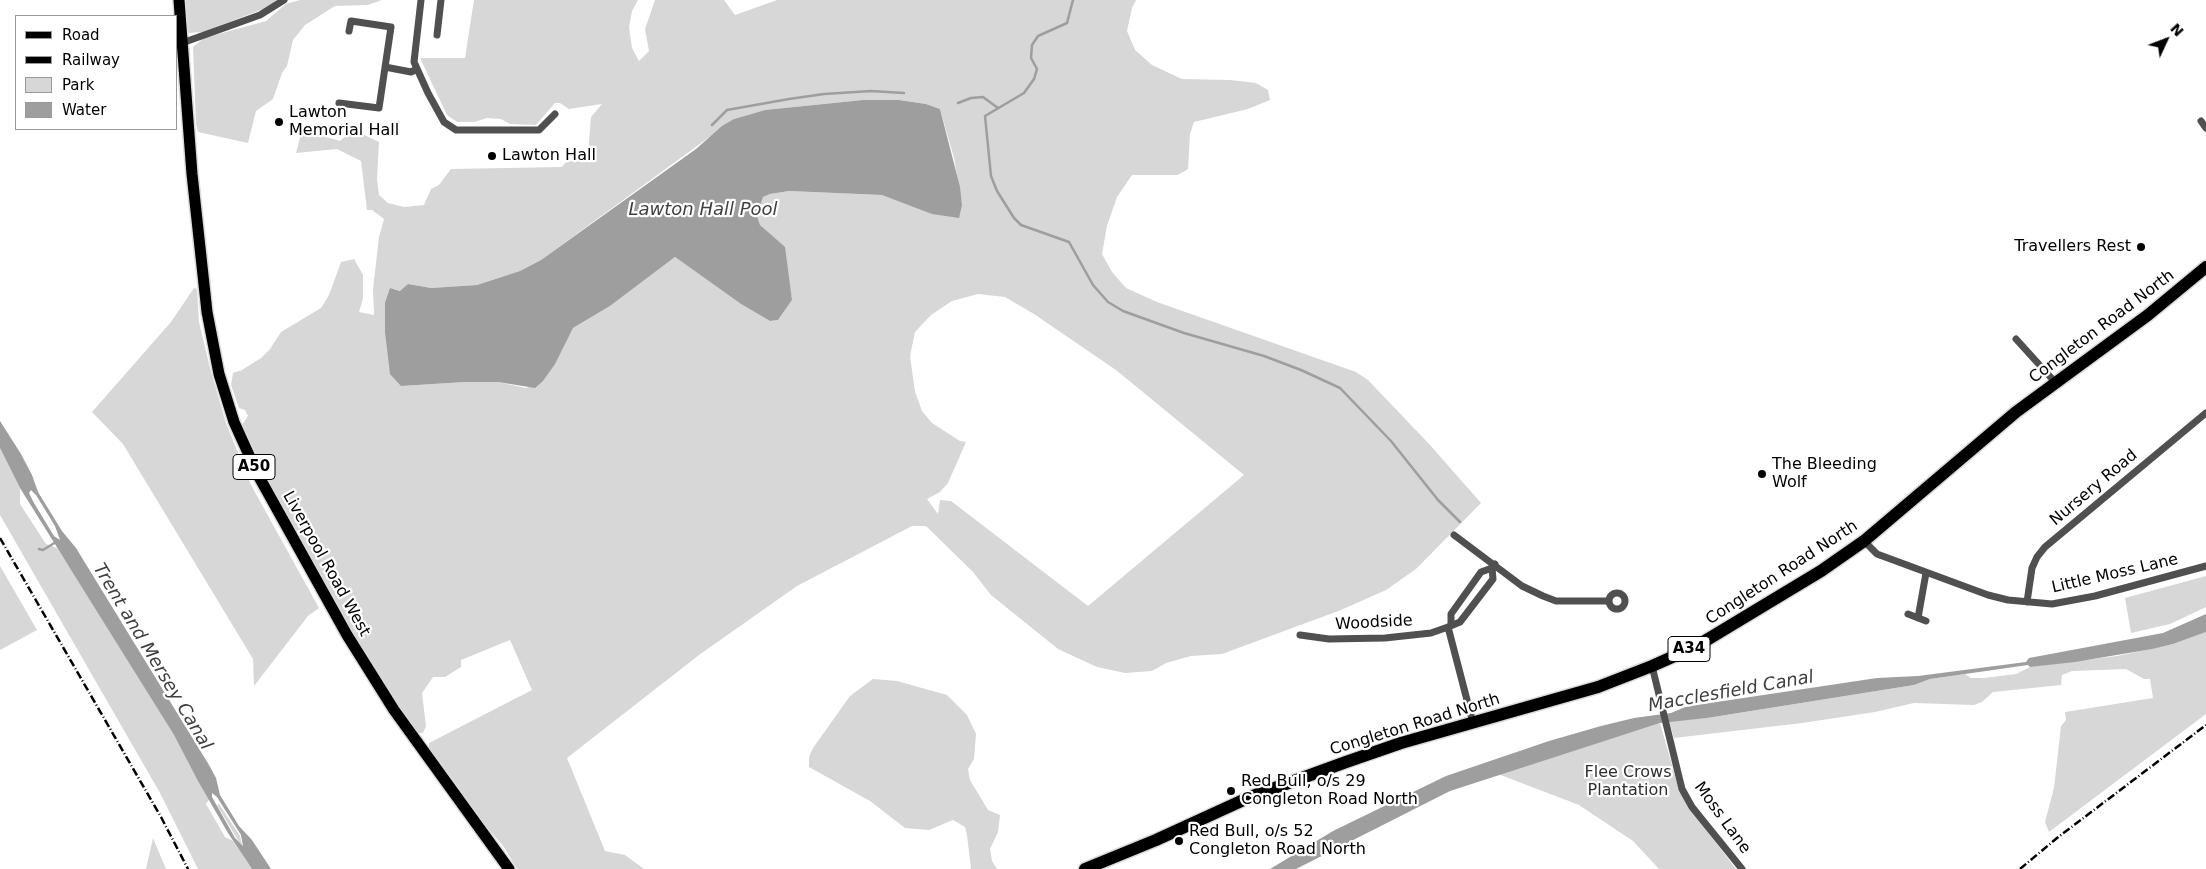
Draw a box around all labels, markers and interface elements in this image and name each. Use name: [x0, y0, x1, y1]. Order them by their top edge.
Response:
legend: [15, 15, 178, 130]
north arrow: [2141, 15, 2191, 65]
text: N: [2167, 20, 2187, 40]
text: Road: [62, 26, 100, 44]
text: Railway: [62, 51, 120, 69]
text: Park: [62, 76, 94, 94]
text: Water: [62, 101, 106, 119]
place label: Lawton Memorial Hall: [289, 103, 399, 141]
marker: Lawton Memorial Hall: [273, 116, 285, 128]
place label: Lawton Hall: [502, 146, 596, 166]
marker: Lawton Hall: [486, 150, 498, 162]
water label: Lawton Hall Pool: [628, 199, 778, 221]
place label: Travellers Rest: [2014, 237, 2131, 257]
marker: Travellers Rest: [2135, 241, 2147, 253]
street label: Congleton Road North: [2026, 266, 2178, 388]
street label: Nursery Road: [2046, 446, 2142, 530]
road number: A50: [233, 454, 275, 480]
place label: The Bleeding Wolf: [1772, 455, 1877, 493]
marker: The Bleeding Wolf: [1756, 468, 1768, 480]
street label: Liverpool Road West: [278, 488, 374, 640]
street label: Congleton Road North: [1703, 517, 1861, 629]
street label: Little Moss Lane: [2050, 550, 2180, 598]
water label: Trent and Mersey Canal: [88, 560, 216, 754]
street label: Woodside: [1335, 611, 1413, 635]
road number: A34: [1668, 636, 1710, 662]
water label: Macclesfield Canal: [1647, 667, 1815, 717]
street label: Congleton Road North: [1328, 690, 1502, 760]
park label: Flee Crows Plantation: [1584, 763, 1672, 801]
place label: Red Bull, o/s 29 Congleton Road North: [1241, 772, 1418, 810]
street label: Moss Lane: [1690, 778, 1754, 858]
marker: Red Bull, o/s 29 Congleton Road North: [1225, 785, 1237, 797]
place label: Red Bull, o/s 52 Congleton Road North: [1189, 822, 1366, 860]
marker: Red Bull, o/s 52 Congleton Road North: [1173, 835, 1185, 847]

